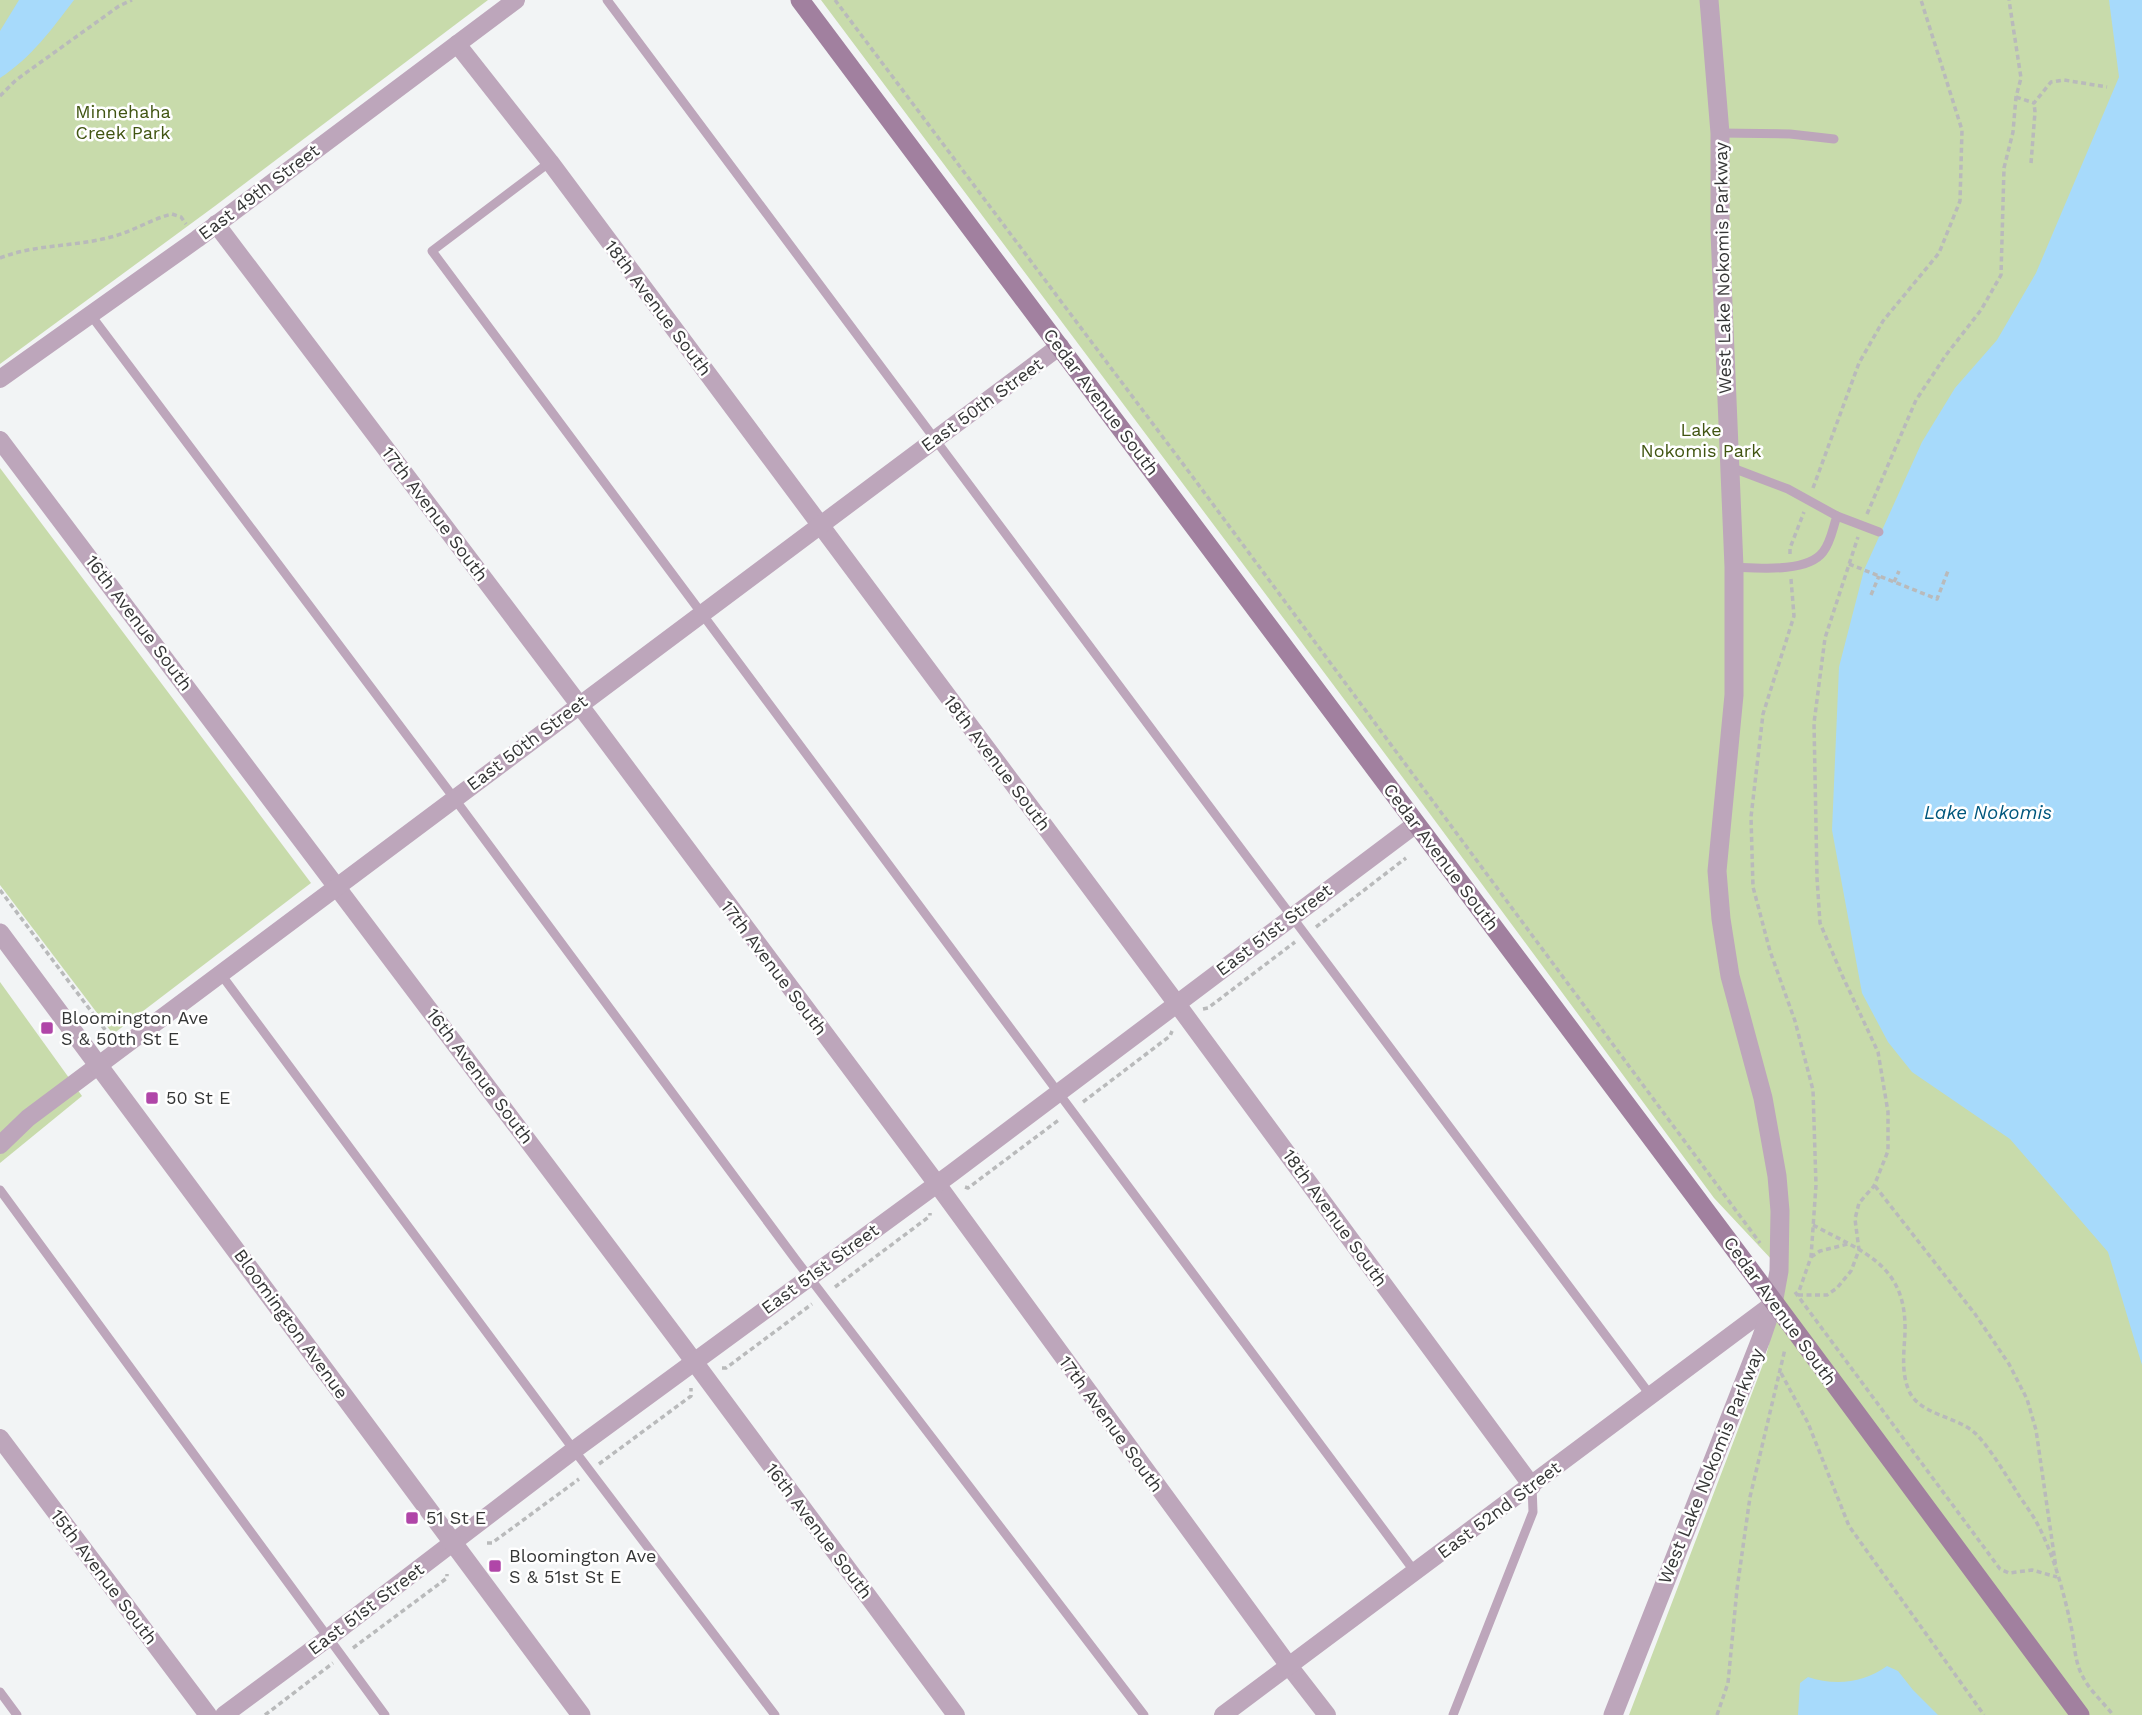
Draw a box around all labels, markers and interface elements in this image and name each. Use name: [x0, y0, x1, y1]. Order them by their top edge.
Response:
park label: Minnehaha Creek Park: [75, 101, 171, 143]
street label: East 49th Street: [194, 139, 324, 244]
street label: West Lake Nokomis Parkway: [1710, 141, 1735, 394]
street label: 18th Avenue South: [601, 236, 716, 380]
street label: Cedar Avenue South: [1039, 324, 1163, 479]
street label: East 50th Street: [917, 353, 1047, 456]
park label: Lake Nokomis Park: [1641, 419, 1761, 461]
street label: 17th Avenue South: [378, 442, 493, 585]
street label: 16th Avenue South: [82, 551, 197, 695]
street label: East 50th Street: [462, 690, 591, 795]
street label: 18th Avenue South: [940, 691, 1055, 835]
street label: Cedar Avenue South: [1379, 779, 1503, 934]
water label: Lake Nokomis: [1924, 801, 2052, 824]
street label: East 51st Street: [1212, 879, 1336, 980]
street label: 17th Avenue South: [717, 896, 832, 1039]
street label: 16th Avenue South: [423, 1004, 538, 1148]
place label: Bloomington Ave S & 50th St E: [61, 1007, 208, 1049]
marker: Bloomington Ave S & 50th St E: [39, 1020, 55, 1036]
place label: 50 St E: [166, 1087, 231, 1108]
marker: 50 St E: [144, 1090, 160, 1106]
street label: 18th Avenue South: [1279, 1145, 1392, 1290]
street label: East 51st Street: [757, 1219, 883, 1318]
street label: Cedar Avenue South: [1719, 1232, 1841, 1389]
street label: Bloomington Avenue: [230, 1245, 353, 1403]
street label: West Lake Nokomis Parkway: [1654, 1344, 1768, 1587]
street label: 17th Avenue South: [1055, 1352, 1168, 1496]
street label: East 52nd Street: [1433, 1456, 1565, 1563]
street label: 16th Avenue South: [762, 1459, 877, 1603]
street label: 15th Avenue South: [47, 1505, 162, 1648]
place label: 51 St E: [426, 1507, 486, 1528]
marker: 51 St E: [404, 1510, 420, 1526]
place label: Bloomington Ave S & 51st St E: [509, 1545, 656, 1587]
street label: East 51st Street: [304, 1558, 428, 1659]
marker: Bloomington Ave S & 51st St E: [487, 1558, 503, 1574]

